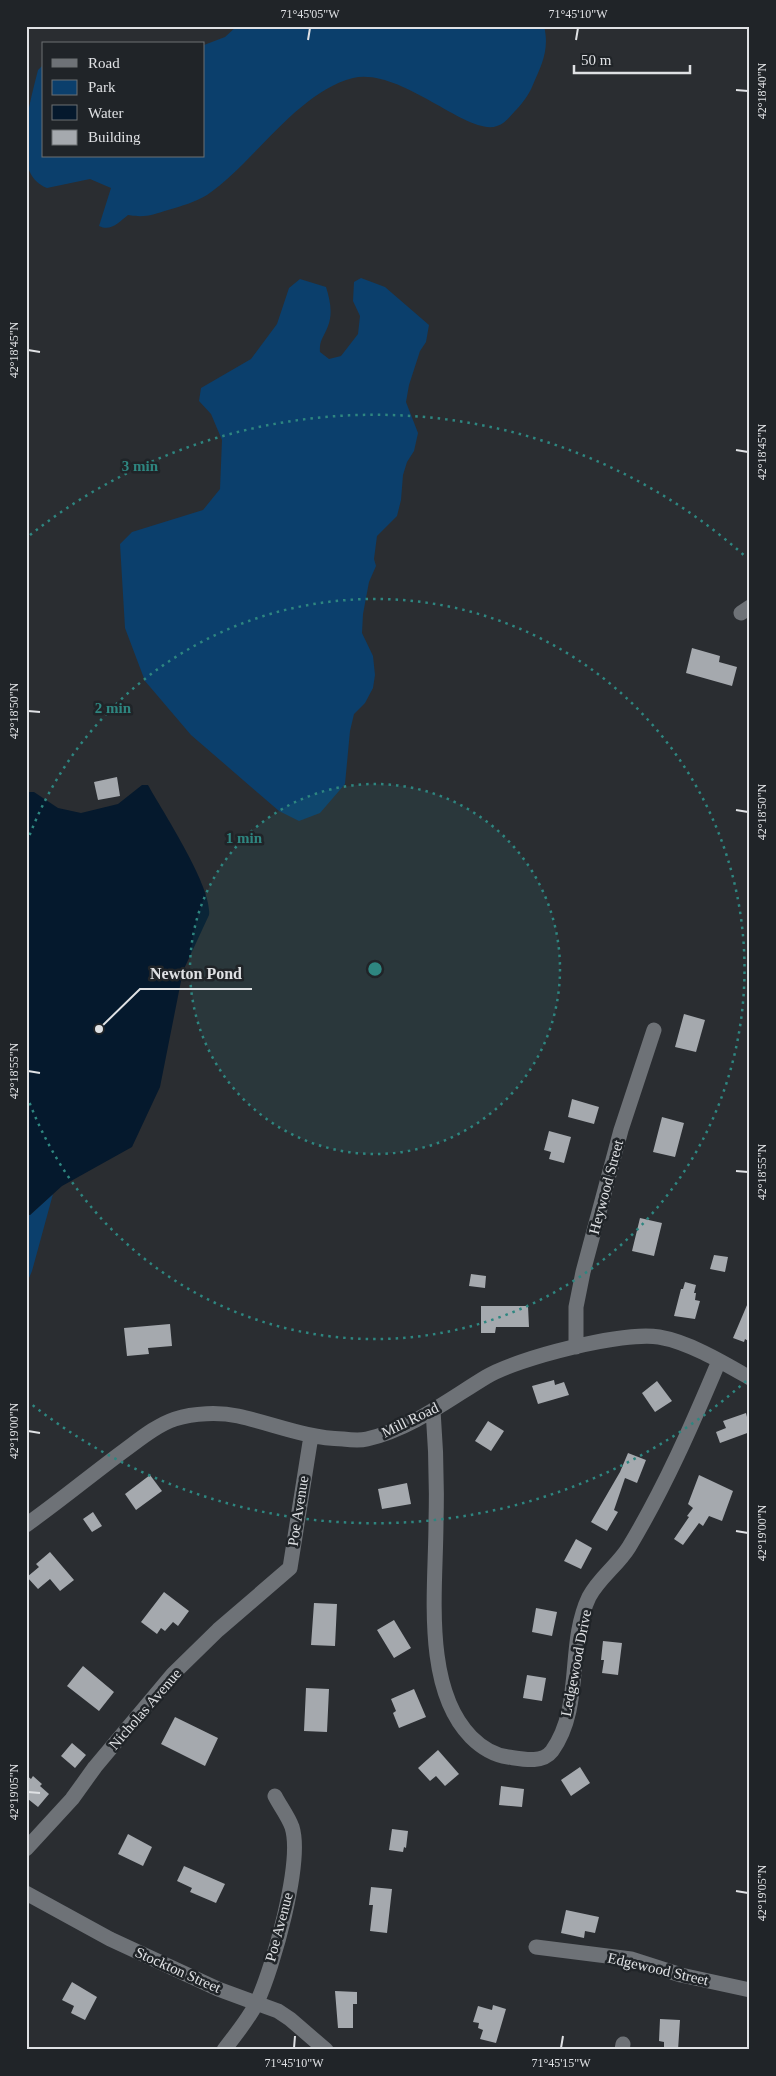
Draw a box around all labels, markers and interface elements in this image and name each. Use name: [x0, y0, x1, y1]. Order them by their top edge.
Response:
text: 71°45'05"W: [280, 7, 340, 21]
text: 71°45'10"W: [548, 7, 608, 21]
legend: [42, 42, 205, 158]
scale bar: [574, 42, 690, 74]
text: 50 m: [581, 52, 612, 68]
text: Road: [88, 55, 120, 71]
text: 42°18'40"N: [755, 62, 769, 119]
text: Park: [88, 79, 116, 95]
text: Water: [88, 105, 123, 121]
text: Building: [88, 129, 141, 145]
text: 42°18'45"N: [7, 321, 21, 378]
text: 42°18'45"N: [755, 423, 769, 480]
text: 3 min: [122, 458, 159, 474]
text: 42°18'50"N: [7, 682, 21, 739]
text: 2 min: [95, 700, 132, 716]
text: 42°18'50"N: [755, 783, 769, 840]
text: 1 min: [226, 830, 263, 846]
callout: Newton Pond: [140, 958, 252, 989]
centre of rings: [366, 960, 384, 978]
text: Newton Pond: [150, 965, 242, 982]
text: 42°18'55"N: [7, 1042, 21, 1099]
street label: Heywood Street: [586, 1137, 627, 1236]
text: 42°18'55"N: [755, 1143, 769, 1200]
street label: Mill Road: [379, 1399, 441, 1441]
text: 42°19'00"N: [7, 1402, 21, 1459]
street label: Poe Avenue: [285, 1474, 312, 1547]
text: 42°19'00"N: [755, 1504, 769, 1561]
street label: Ledgewood Drive: [558, 1608, 594, 1718]
street label: Nicholas Avenue: [106, 1665, 185, 1753]
text: 42°19'05"N: [7, 1763, 21, 1820]
text: 42°19'05"N: [755, 1864, 769, 1921]
street label: Poe Avenue: [262, 1890, 296, 1963]
street label: Stockton Street: [133, 1944, 224, 1996]
street label: Edgewood Street: [606, 1950, 711, 1989]
text: 71°45'10"W: [264, 2056, 324, 2070]
text: 71°45'15"W: [531, 2056, 591, 2070]

